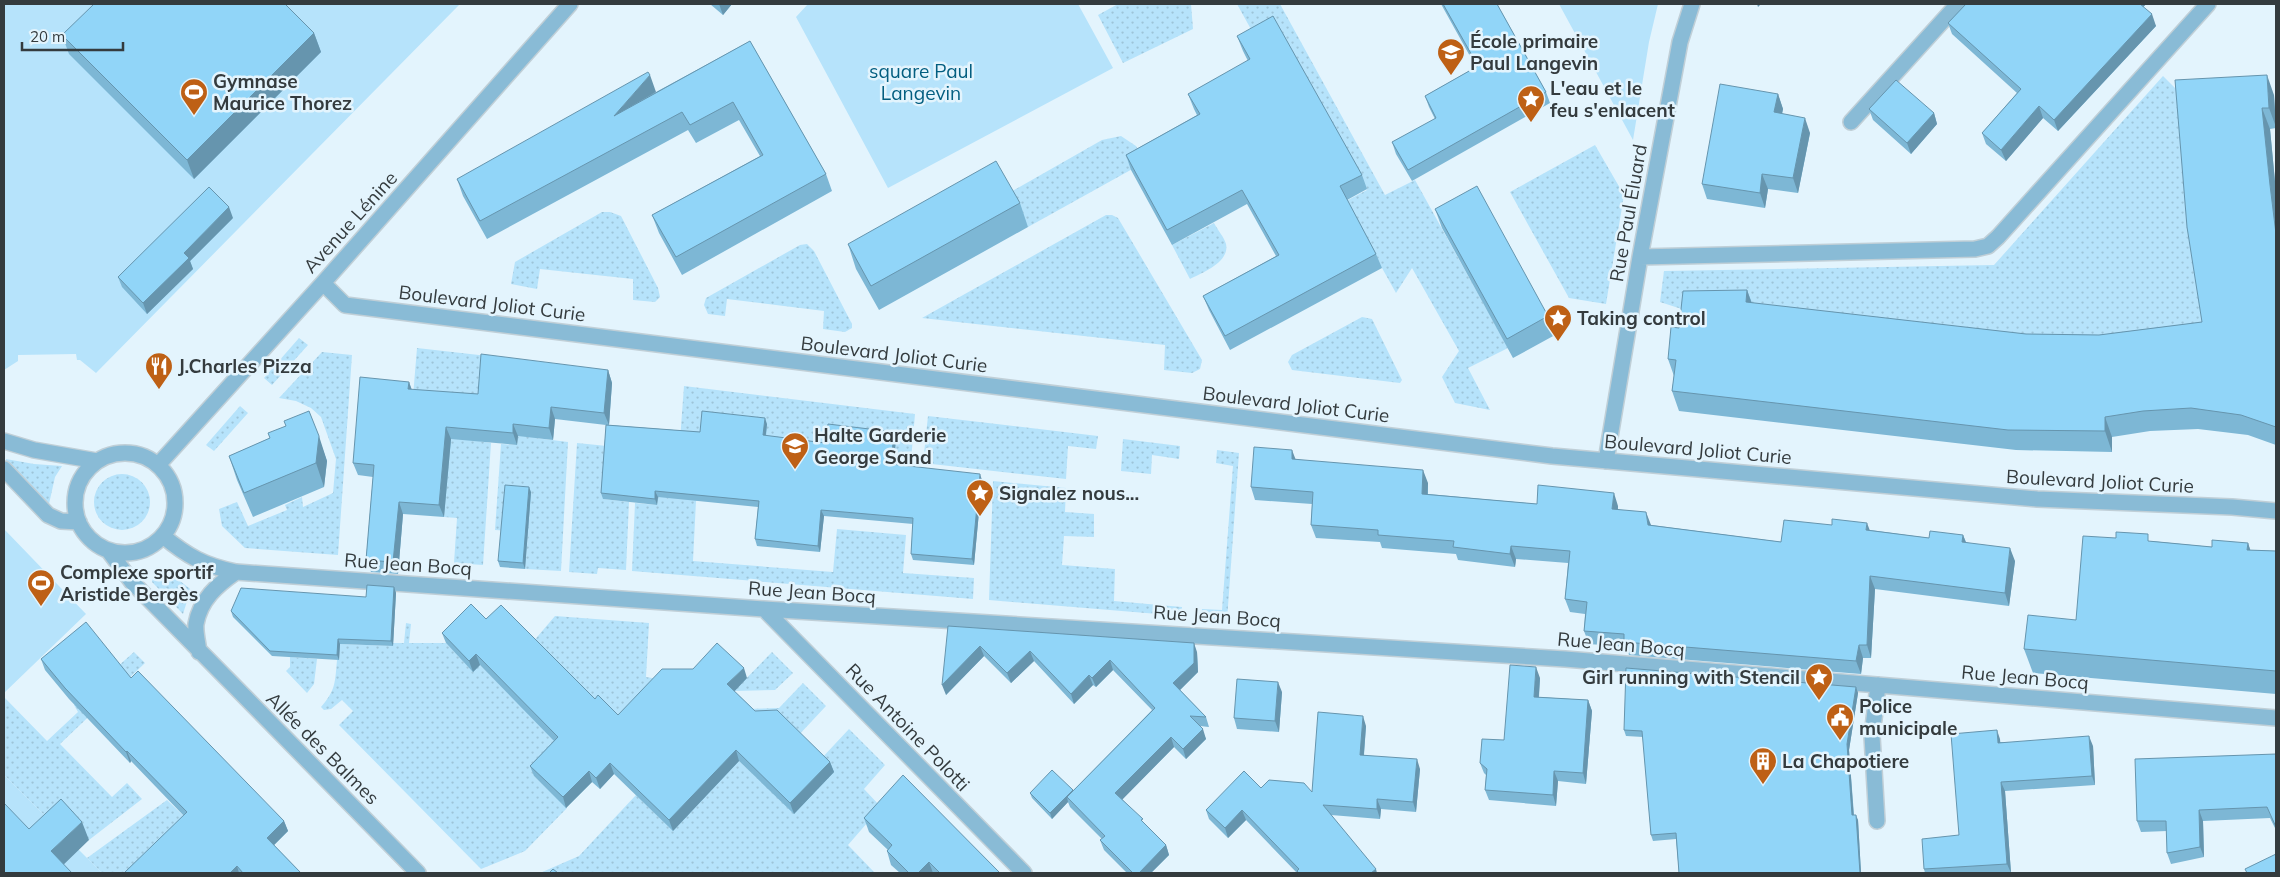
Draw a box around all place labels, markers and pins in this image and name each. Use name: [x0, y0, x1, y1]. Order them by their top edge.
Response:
place label: École primaire Paul Langevin: [1470, 29, 1598, 75]
school or university icon: École primaire Paul Langevin: [1436, 37, 1466, 76]
place label: Gymnase Maurice Thorez: [213, 69, 352, 115]
place label: L'eau et le feu s'enlacent: [1550, 76, 1675, 122]
sports icon: Gymnase Maurice Thorez: [179, 77, 209, 116]
place icon: L'eau et le feu s'enlacent: [1516, 84, 1546, 123]
place icon: Taking control: [1543, 303, 1573, 342]
place label: Taking control: [1577, 306, 1706, 330]
restaurant icon: J.Charles Pizza: [144, 351, 174, 390]
place label: J.Charles Pizza: [178, 354, 312, 378]
place label: Halte Garderie George Sand: [814, 423, 946, 469]
school or university icon: Halte Garderie George Sand: [780, 431, 810, 470]
place icon: Signalez nous...: [965, 478, 995, 517]
place label: Signalez nous...: [999, 481, 1139, 505]
place label: Complexe sportif Aristide Bergès: [60, 560, 214, 606]
sports icon: Complexe sportif Aristide Bergès: [26, 568, 56, 607]
place icon: Girl running with Stencil: [1804, 662, 1834, 701]
place label: Girl running with Stencil: [1582, 665, 1800, 689]
place label: Police municipale: [1859, 694, 1957, 740]
public building icon: Police municipale: [1825, 702, 1855, 741]
building icon: La Chapotiere: [1748, 746, 1778, 785]
place label: La Chapotiere: [1782, 749, 1909, 773]

